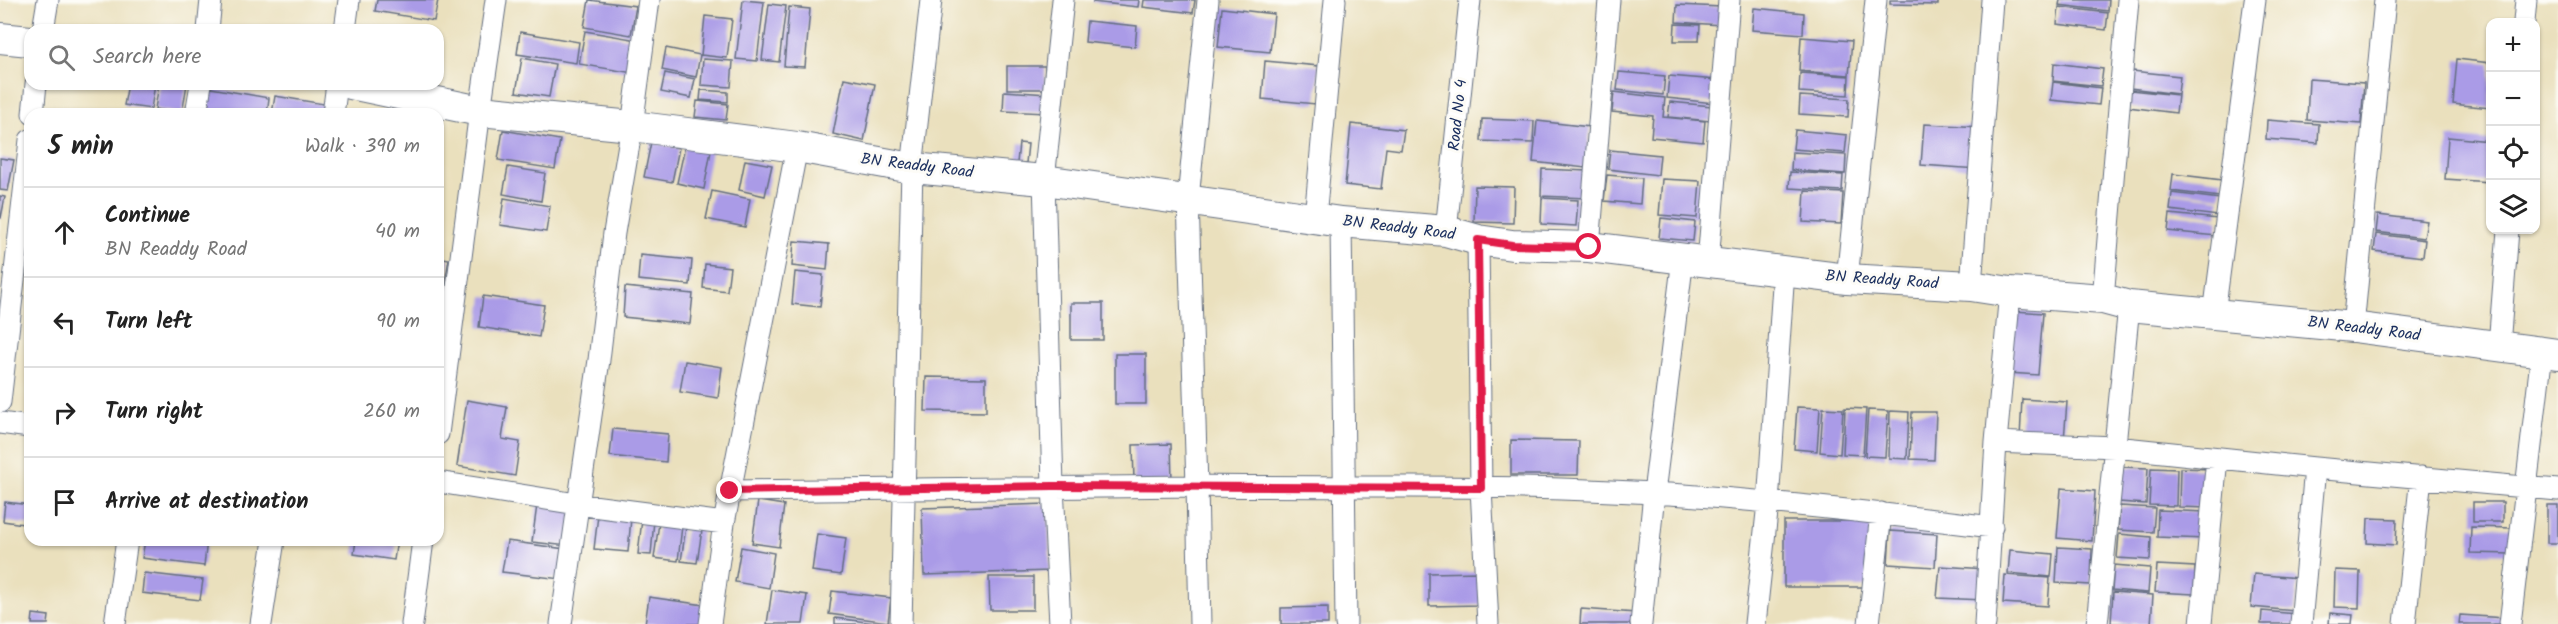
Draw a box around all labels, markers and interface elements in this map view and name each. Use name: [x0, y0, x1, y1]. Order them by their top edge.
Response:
map controls: [2486, 18, 2540, 234]
button: +: [2486, 18, 2540, 72]
search box: [24, 24, 444, 90]
text: Search here: [93, 40, 201, 75]
icon: search: [45, 41, 78, 74]
button: −: [2486, 72, 2540, 126]
street label: Road No 4: [1442, 78, 1474, 152]
text: 5 min: [48, 126, 114, 168]
button: locate: [2486, 126, 2540, 180]
text: Walk · 390 m: [305, 131, 420, 163]
street label: BN Readdy Road: [859, 147, 976, 185]
button: layers: [2486, 180, 2540, 234]
text: Continue: [105, 199, 190, 234]
street label: BN Readdy Road: [1341, 209, 1458, 247]
icon: ahead: [48, 216, 81, 249]
text: 40 m: [375, 216, 420, 248]
route start: [1575, 233, 1601, 259]
text: BN Readdy Road: [105, 234, 247, 266]
street label: BN Readdy Road: [1825, 264, 1940, 296]
text: Turn left: [105, 305, 192, 340]
icon: left: [48, 306, 81, 339]
text: 90 m: [376, 306, 420, 338]
street label: BN Readdy Road: [2306, 310, 2423, 348]
text: Turn right: [105, 395, 203, 430]
icon: right: [48, 396, 81, 429]
text: 260 m: [363, 396, 420, 428]
route end: [716, 477, 742, 503]
text: Arrive at destination: [105, 485, 308, 520]
icon: arrive: [48, 486, 81, 519]

